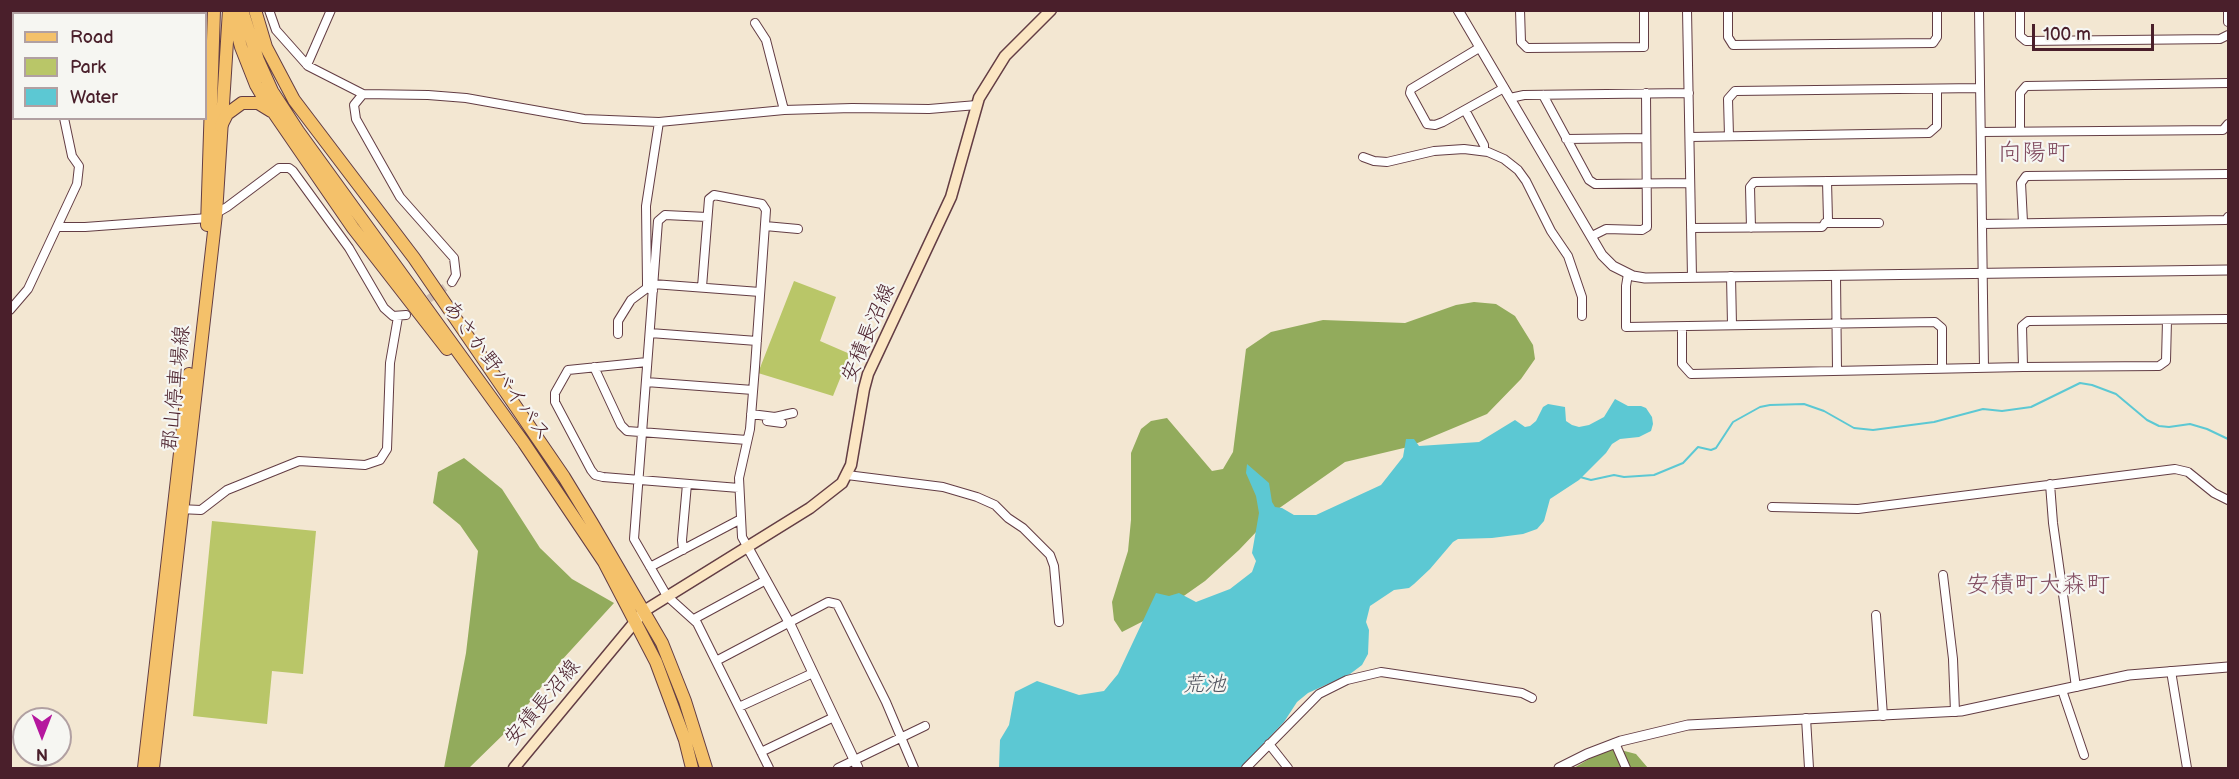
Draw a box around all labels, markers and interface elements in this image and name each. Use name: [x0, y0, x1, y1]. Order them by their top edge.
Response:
legend: [12, 12, 207, 120]
scale bar: [2035, 12, 2156, 50]
text: 100 m: [2043, 24, 2091, 45]
text: Road: [70, 27, 114, 48]
text: Park: [70, 57, 106, 78]
text: Water: [70, 87, 118, 108]
district label: 向陽町: [1998, 140, 2070, 168]
street label: 安積長沼線: [837, 280, 901, 386]
street label: あさか野バイパス: [436, 296, 556, 446]
street label: 郡山停車場線: [158, 324, 196, 452]
district label: 安積町大森町: [1966, 572, 2110, 600]
street label: 安積長沼線: [500, 655, 586, 751]
water label: 荒池: [1182, 672, 1226, 698]
north arrow: [12, 707, 72, 767]
text: N: [36, 744, 48, 763]

